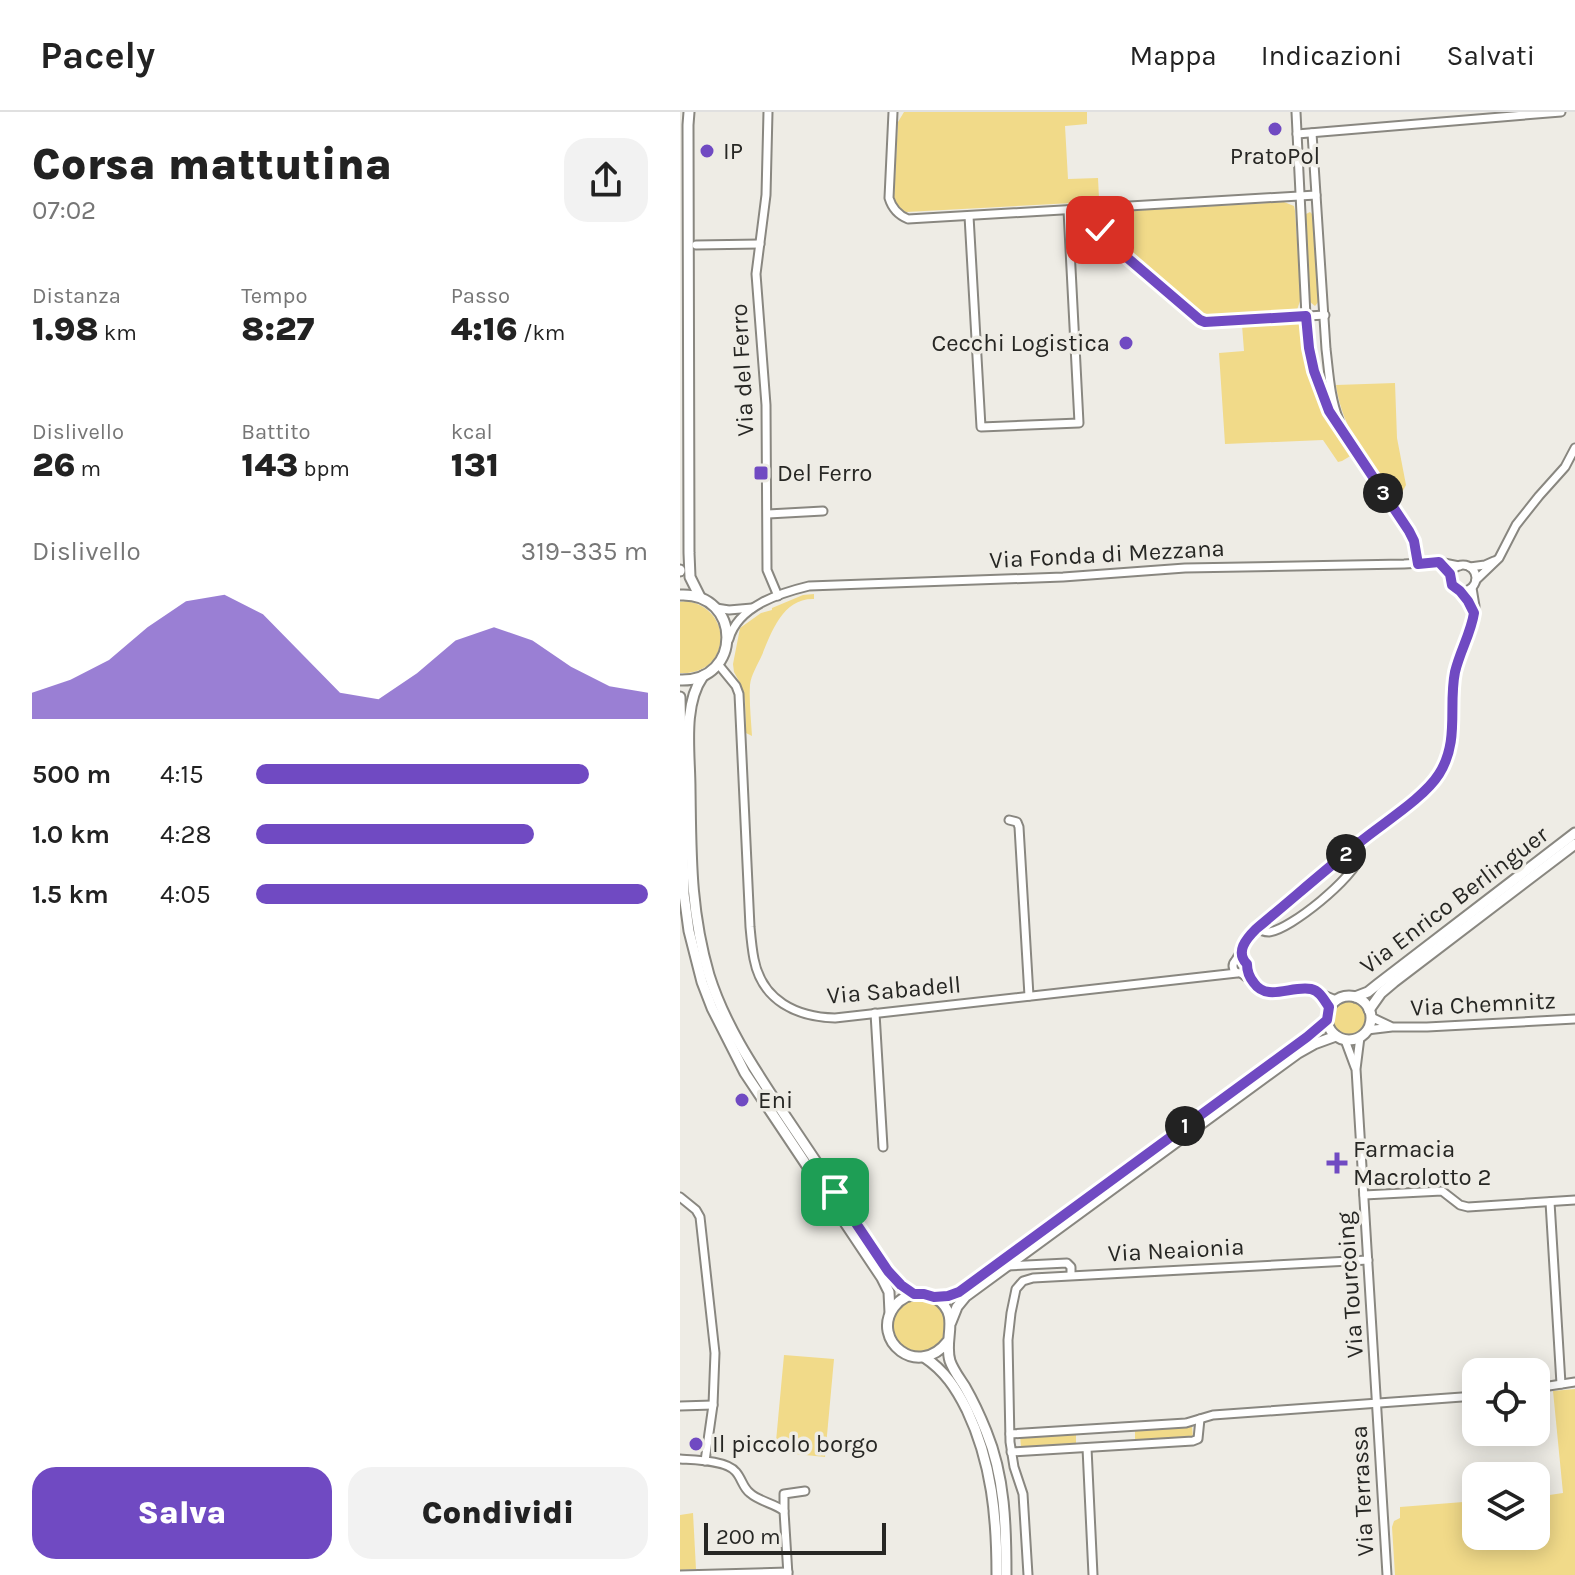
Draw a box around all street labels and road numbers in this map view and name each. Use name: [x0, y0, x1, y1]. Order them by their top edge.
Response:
street label: Via del Ferro: [725, 303, 759, 437]
street label: Via Fonda di Mezzana: [989, 534, 1225, 574]
street label: Via Enrico Berlinguer: [1355, 820, 1554, 980]
street label: Via Sabadell: [826, 970, 962, 1010]
street label: Via Chemnitz: [1410, 986, 1556, 1022]
street label: Via Tourcoing: [1331, 1210, 1369, 1359]
street label: Via Neaionia: [1107, 1232, 1245, 1268]
street label: Via Terrassa: [1345, 1425, 1379, 1557]

